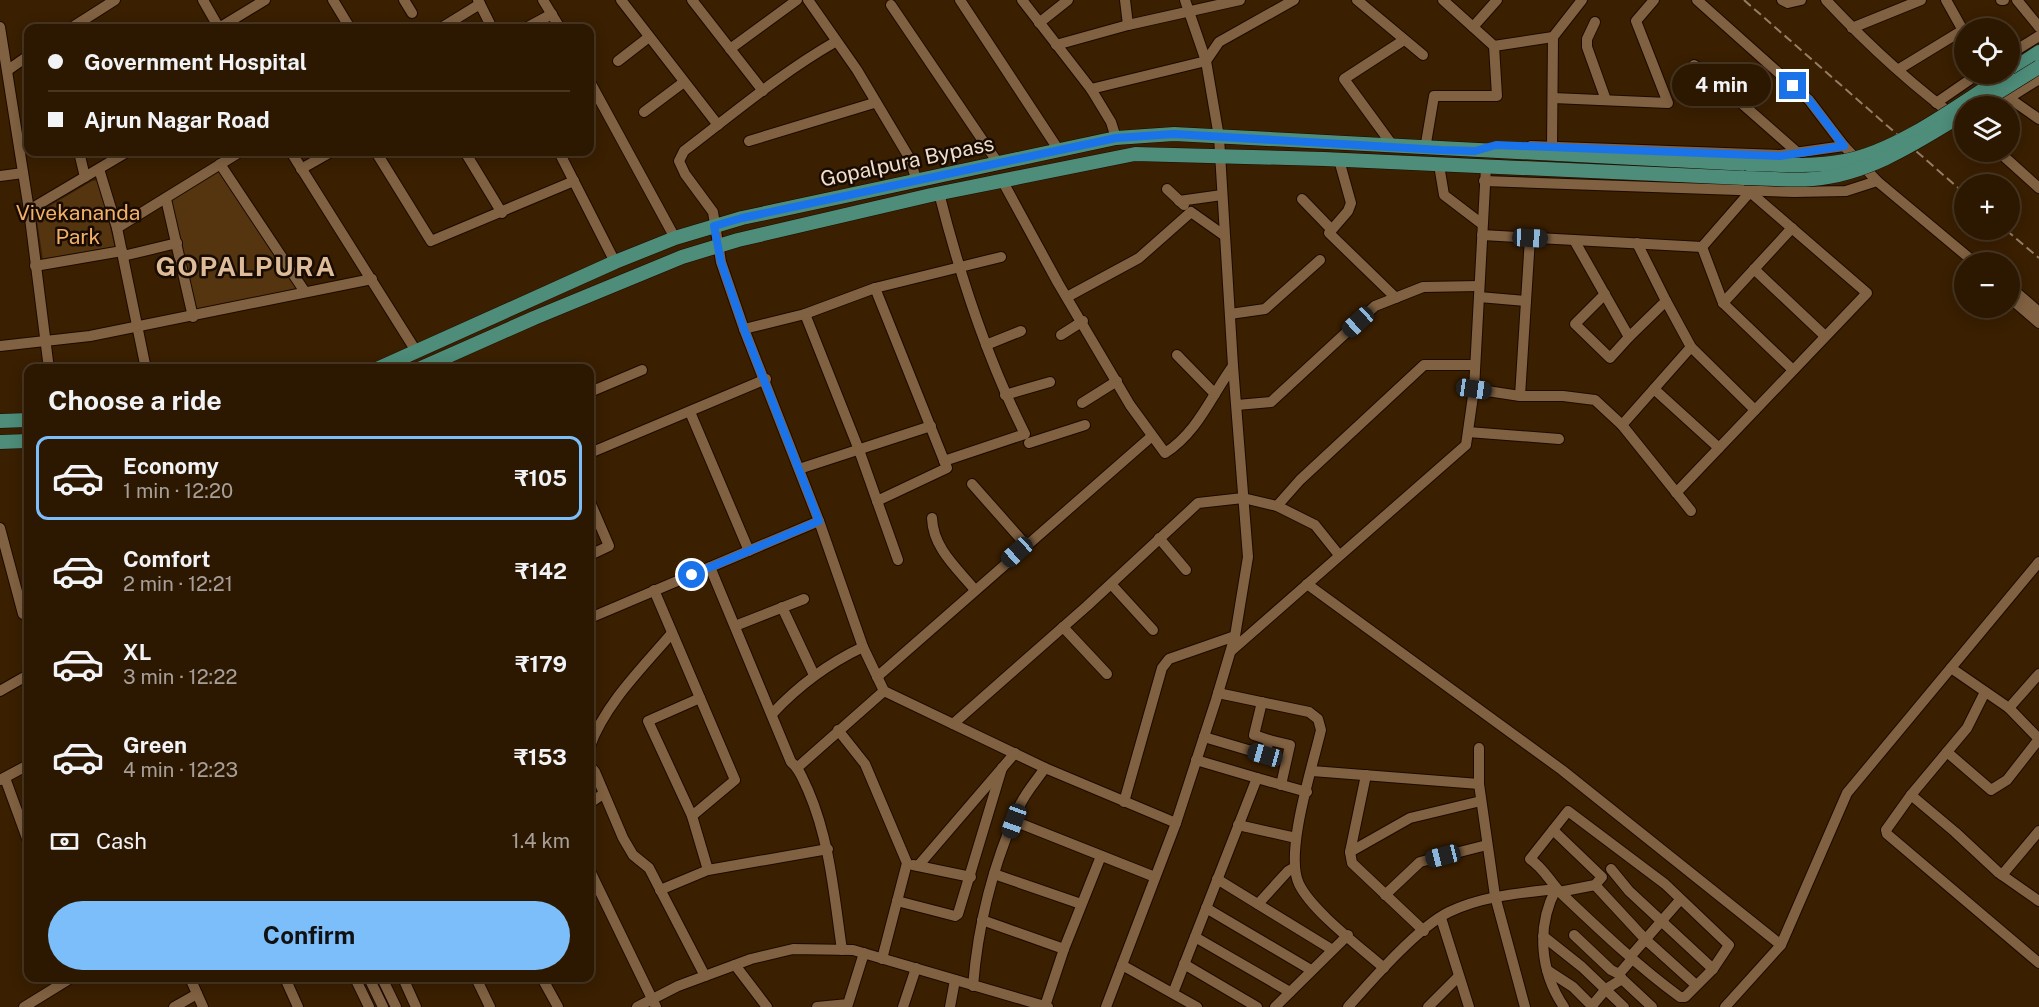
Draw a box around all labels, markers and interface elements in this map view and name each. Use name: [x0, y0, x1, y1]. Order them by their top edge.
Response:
map controls: [1954, 18, 2020, 318]
button: locate: [1954, 18, 2020, 84]
text: Government Hospital: [84, 49, 307, 75]
callout: 4 min: [1673, 65, 1772, 107]
route end: [1779, 72, 1806, 99]
text: 4 min: [1695, 73, 1748, 97]
button: layers: [1954, 96, 2020, 162]
text: Ajrun Nagar Road: [84, 107, 270, 133]
street label: Gopalpura Bypass: [818, 130, 996, 192]
button: +: [1954, 174, 2020, 240]
park label: Vivekananda Park: [16, 200, 140, 249]
car: [1512, 228, 1548, 248]
district label: GOPALPURA: [155, 250, 337, 282]
button: −: [1954, 252, 2020, 318]
car: [1339, 303, 1377, 341]
car: [1455, 378, 1493, 400]
text: Choose a ride: [48, 384, 222, 416]
icon: car: [51, 451, 105, 505]
text: Economy: [123, 453, 219, 479]
text: ₹105: [514, 465, 567, 491]
text: 1 min · 12:20: [123, 479, 233, 503]
car: [998, 533, 1036, 571]
icon: car: [51, 544, 105, 598]
text: Comfort: [123, 546, 210, 572]
text: ₹142: [515, 558, 567, 584]
route start: [678, 561, 705, 588]
text: 2 min · 12:21: [123, 572, 233, 596]
icon: car: [51, 637, 105, 691]
text: XL: [123, 639, 151, 665]
text: ₹179: [515, 651, 567, 677]
text: 3 min · 12:22: [123, 665, 237, 689]
icon: car: [51, 730, 105, 784]
text: Green: [123, 732, 187, 758]
car: [1245, 741, 1285, 769]
text: ₹153: [514, 744, 567, 770]
text: 4 min · 12:23: [123, 758, 238, 782]
car: [999, 801, 1029, 841]
icon: cash: [48, 825, 81, 858]
text: Cash: [96, 828, 147, 854]
text: 1.4 km: [512, 829, 570, 853]
car: [1423, 843, 1463, 869]
button: Confirm: [48, 901, 570, 970]

